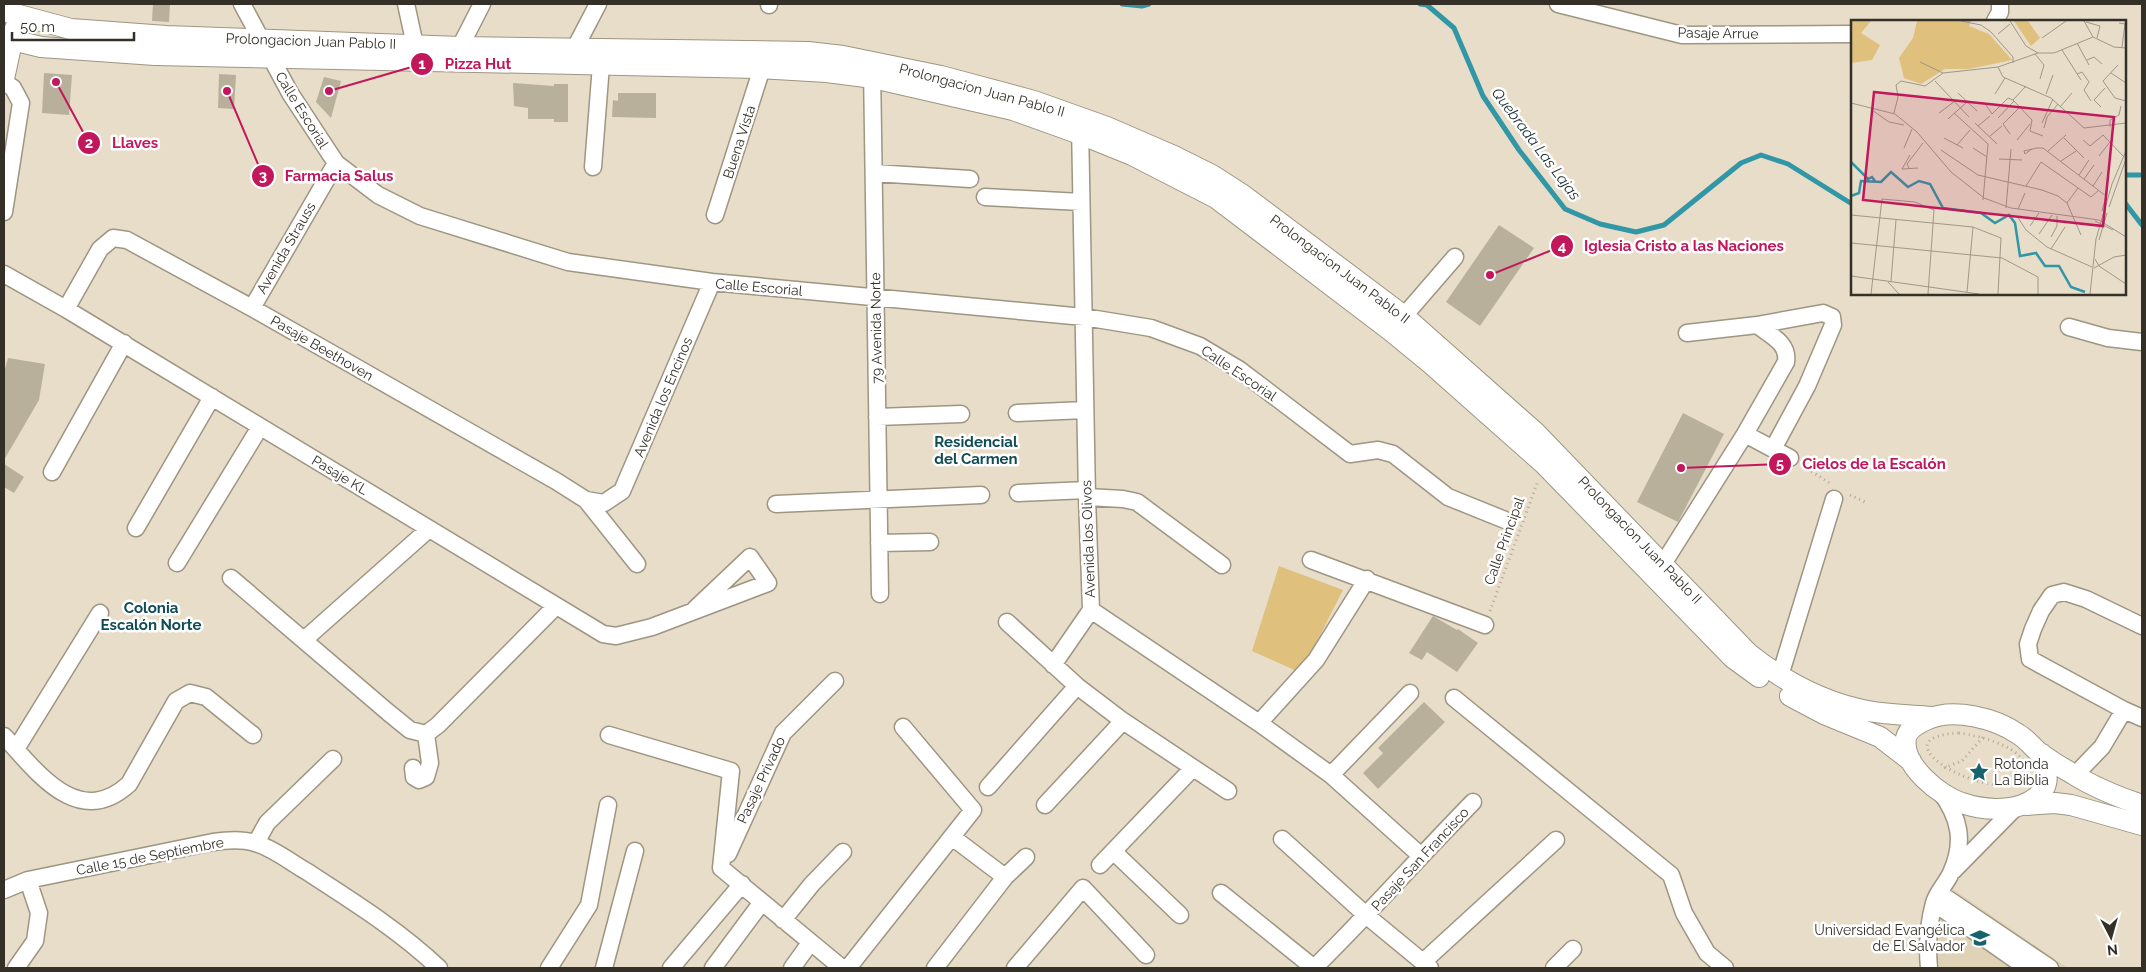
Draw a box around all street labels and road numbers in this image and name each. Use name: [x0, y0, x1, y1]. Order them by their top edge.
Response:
street label: Pasaje Arrue: [1677, 24, 1759, 42]
street label: Prolongacion Juan Pablo II: [225, 30, 397, 52]
street label: Prolongacion Juan Pablo II: [898, 60, 1066, 120]
street label: Calle Escorial: [272, 69, 332, 151]
street label: Buena Vista: [720, 103, 758, 181]
street label: Avenida Strauss: [253, 199, 319, 297]
street label: Prolongacion Juan Pablo II: [1267, 211, 1413, 327]
street label: 79 Avenida Norte: [867, 272, 885, 384]
street label: Calle Escorial: [715, 275, 803, 299]
street label: Pasaje Beethoven: [268, 312, 376, 384]
street label: Avenida los Encinos: [631, 334, 696, 459]
street label: Calle Escorial: [1198, 342, 1280, 404]
street label: Pasaje KL: [309, 452, 371, 498]
street label: Prolongacion Juan Pablo II: [1575, 473, 1705, 607]
street label: Avenida los Olivos: [1078, 480, 1098, 598]
street label: Calle Principal: [1481, 495, 1527, 587]
street label: Pasaje Privado: [734, 734, 788, 826]
street label: Pasaje San Francisco: [1368, 804, 1472, 914]
street label: Calle 15 de Septiembre: [75, 834, 225, 878]

